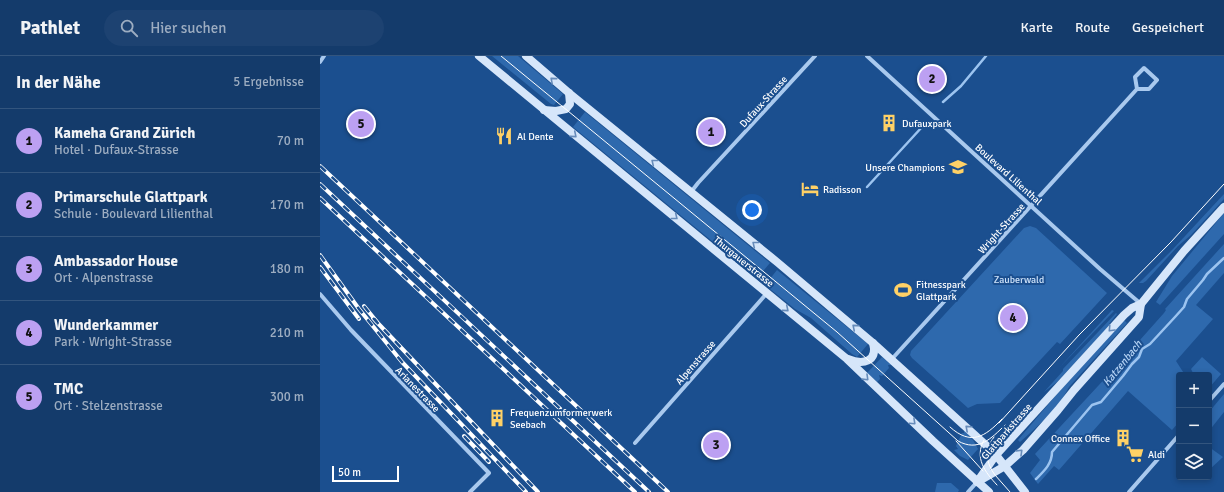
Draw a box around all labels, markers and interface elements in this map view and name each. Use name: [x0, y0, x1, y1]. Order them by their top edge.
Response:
search box: [104, 10, 384, 46]
text: Pathlet: [20, 16, 80, 40]
icon: search: [118, 17, 140, 39]
text: Hier suchen: [150, 19, 226, 37]
text: Karte: [1020, 19, 1053, 36]
text: Route: [1075, 19, 1110, 36]
text: Gespeichert: [1132, 19, 1204, 36]
pin: 2: [919, 64, 945, 94]
text: In der Nähe: [16, 72, 101, 93]
street label: Dufaux-Strasse: [737, 73, 790, 130]
text: 5 Ergebnisse: [233, 74, 304, 90]
one-way arrow: [551, 77, 558, 84]
pin: 5: [348, 109, 374, 139]
building icon: Dufauxpark: [879, 113, 899, 133]
pin: 1: [698, 117, 724, 147]
place label: Dufauxpark: [902, 118, 952, 130]
text: Kameha Grand Zürich: [54, 124, 195, 142]
restaurant icon: Al Dente: [494, 126, 514, 146]
one-way arrow: [570, 130, 577, 137]
place label: Al Dente: [517, 131, 554, 143]
text: 1: [25, 133, 33, 149]
text: 70 m: [277, 133, 304, 149]
text: Hotel · Dufaux-Strasse: [54, 142, 179, 158]
street label: Boulevard Lilienthal: [972, 142, 1044, 208]
school or university icon: Unsere Champions: [948, 157, 968, 177]
one-way arrow: [651, 160, 658, 167]
place label: Unsere Champions: [865, 162, 946, 174]
hotel icon: Radisson: [800, 179, 820, 199]
place label: Radisson: [823, 184, 861, 196]
text: Primarschule Glattpark: [54, 188, 208, 206]
text: 2: [25, 197, 33, 213]
text: 170 m: [270, 197, 304, 213]
your location: [742, 200, 762, 220]
street label: Wright-Strasse: [976, 201, 1028, 257]
text: Schule · Boulevard Lilienthal: [54, 206, 213, 222]
one-way arrow: [670, 213, 677, 220]
street label: Thurgauerstrasse: [711, 234, 776, 290]
one-way arrow: [752, 242, 759, 249]
text: Ambassador House: [54, 252, 178, 270]
text: 3: [25, 261, 33, 277]
text: 180 m: [270, 261, 304, 277]
text: Ort · Alpenstrasse: [54, 270, 153, 286]
park label: Zauberwald: [994, 274, 1044, 286]
place label: Fitnesspark Glattpark: [916, 279, 966, 303]
sports icon: Fitnesspark Glattpark: [893, 280, 913, 300]
pin: 4: [1000, 303, 1026, 333]
one-way arrow: [781, 304, 789, 311]
text: Wunderkammer: [54, 316, 158, 334]
one-way arrow: [1109, 324, 1116, 332]
text: 4: [25, 325, 33, 341]
text: 210 m: [270, 325, 304, 341]
one-way arrow: [852, 325, 859, 332]
text: Park · Wright-Strasse: [54, 334, 172, 350]
water label: Katzenbach: [1100, 337, 1145, 389]
street label: Alpenstrasse: [673, 338, 718, 387]
street label: Arianestrasse: [393, 364, 442, 415]
map controls: [1176, 372, 1212, 480]
button: +: [1176, 372, 1212, 408]
one-way arrow: [861, 373, 869, 381]
text: TMC: [54, 380, 83, 398]
text: 5: [25, 389, 33, 405]
text: 300 m: [270, 389, 304, 405]
text: Ort · Stelzenstrasse: [54, 398, 163, 414]
street label: Glattparkstrasse: [979, 401, 1034, 462]
place label: Frequenzumformerwerk Seebach: [510, 407, 612, 431]
building icon: Frequenzumformerwerk Seebach: [487, 408, 507, 428]
button: −: [1176, 408, 1212, 444]
one-way arrow: [908, 417, 916, 425]
one-way arrow: [965, 426, 972, 433]
building icon: Connex Office: [1113, 428, 1133, 448]
pin: 3: [703, 430, 729, 460]
place label: Connex Office: [1051, 433, 1110, 445]
supermarket icon: Aldi: [1125, 444, 1145, 464]
button: layers: [1176, 444, 1212, 480]
one-way arrow: [1015, 449, 1023, 457]
place label: Aldi: [1148, 449, 1165, 461]
scale bar: [332, 464, 399, 483]
text: 50 m: [338, 466, 361, 479]

